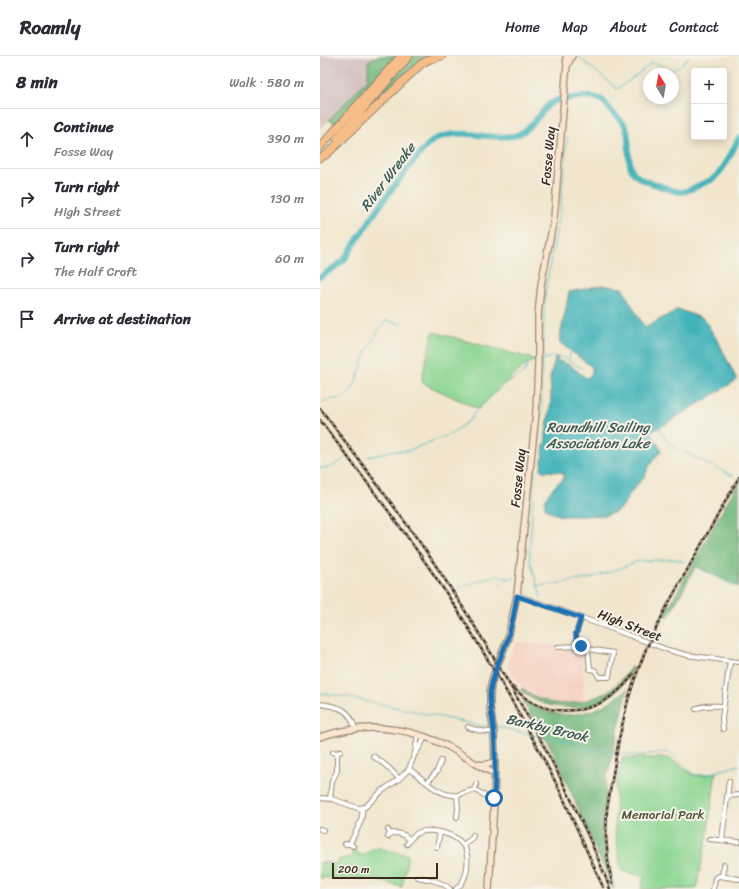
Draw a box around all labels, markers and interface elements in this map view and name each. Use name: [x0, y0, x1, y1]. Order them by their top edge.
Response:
text: Roamly: [20, 11, 80, 44]
text: Home: [505, 15, 540, 40]
text: Map: [562, 15, 588, 40]
text: About: [610, 15, 647, 40]
text: Contact: [669, 15, 719, 40]
text: 8 min: [16, 67, 58, 97]
north arrow: [643, 68, 679, 104]
map controls: [691, 68, 727, 140]
button: +: [691, 68, 727, 104]
text: Walk · 580 m: [229, 71, 304, 94]
button: −: [691, 104, 727, 140]
text: Continue: [54, 114, 114, 140]
street label: Fosse Way: [534, 125, 562, 186]
text: 390 m: [267, 127, 304, 150]
icon: ahead: [16, 128, 38, 150]
water label: River Wreake: [354, 136, 423, 217]
text: Fosse Way: [54, 140, 113, 163]
text: Turn right: [54, 174, 119, 200]
text: 130 m: [270, 187, 304, 210]
icon: right: [16, 188, 38, 210]
text: High Street: [54, 200, 121, 223]
text: Turn right: [54, 234, 119, 260]
text: 60 m: [275, 247, 304, 270]
icon: right: [16, 248, 38, 270]
text: The Half Croft: [54, 260, 137, 283]
text: Arrive at destination: [54, 306, 191, 332]
icon: arrive: [16, 308, 38, 330]
water label: Roundhill Sailing Association Lake: [545, 415, 652, 456]
street label: Fosse Way: [503, 447, 533, 509]
street label: High Street: [594, 602, 666, 648]
route end: [572, 637, 590, 655]
water label: Barkby Brook: [503, 706, 592, 750]
route start: [485, 789, 503, 807]
park label: Memorial Park: [621, 803, 705, 826]
text: 200 m: [338, 860, 370, 879]
scale bar: [332, 861, 438, 880]

